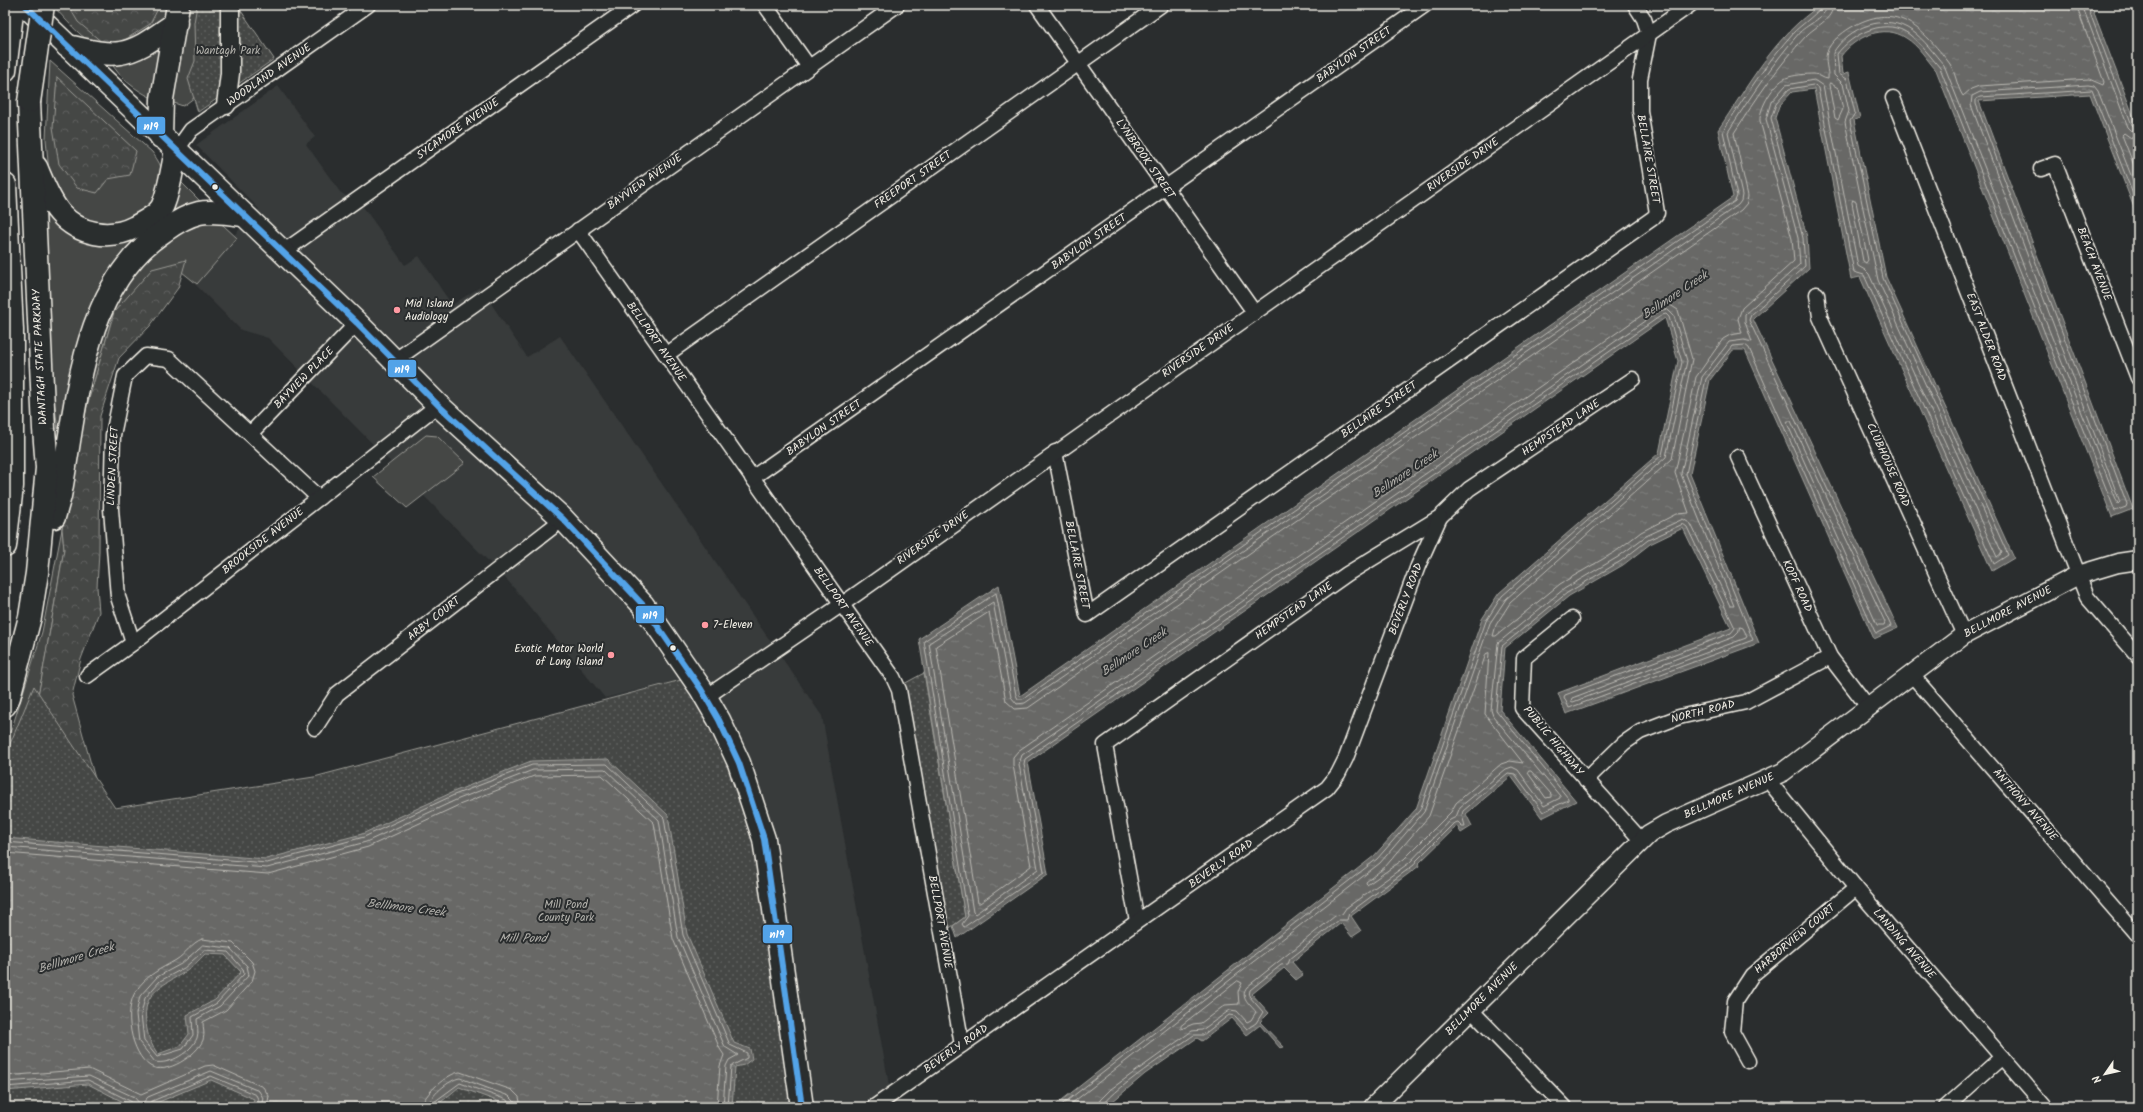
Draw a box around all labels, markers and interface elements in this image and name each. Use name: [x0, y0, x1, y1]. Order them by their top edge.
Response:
street label: BABYLON STREET: [1313, 22, 1396, 88]
street label: WOODLAND AVENUE: [223, 39, 316, 111]
park label: Wantagh Park: [196, 42, 261, 60]
street label: SYCAMORE AVENUE: [413, 93, 504, 164]
street label: BELLAIRE STREET: [1631, 113, 1665, 206]
street label: LYNBROOK STREET: [1111, 115, 1180, 204]
line badge: n19: [136, 116, 166, 135]
text: n19: [144, 118, 159, 136]
street label: RIVERSIDE DRIVE: [1423, 133, 1503, 197]
street label: FREEPORT STREET: [870, 146, 957, 214]
street label: BAYVIEW AVENUE: [604, 149, 687, 215]
unlabelled marker: [210, 182, 220, 192]
street label: BABYLON STREET: [1048, 209, 1131, 275]
street label: BEACH AVENUE: [2072, 224, 2117, 304]
water label: Bellmore Creek: [1638, 265, 1714, 324]
street label: WANTAGH STATE PARKWAY: [27, 288, 53, 425]
street label: EAST ALDER ROAD: [1961, 290, 2011, 384]
place label: Mid Island Audiology: [405, 295, 454, 326]
street label: BELLPORT AVENUE: [622, 298, 691, 386]
marker: Mid Island Audiology: [392, 305, 402, 315]
street label: RIVERSIDE DRIVE: [1158, 319, 1238, 383]
street label: BAYVIEW PLACE: [270, 342, 339, 413]
line badge: n19: [387, 359, 417, 378]
text: n19: [395, 361, 410, 379]
street label: BELLAIRE STREET: [1337, 376, 1422, 443]
street label: BABYLON STREET: [783, 395, 866, 461]
street label: HEMPSTEAD LANE: [1518, 395, 1604, 461]
street label: CLUBHOUSE ROAD: [1861, 420, 1915, 510]
street label: LINDEN STREET: [102, 425, 124, 506]
water label: Bellmore Creek: [1368, 444, 1444, 503]
street label: BROOKSIDE AVENUE: [218, 503, 308, 579]
street label: RIVERSIDE DRIVE: [893, 506, 973, 570]
street label: BELLAIRE STREET: [1060, 519, 1095, 612]
street label: KOPF ROAD: [1777, 557, 1817, 615]
street label: BEVERLY ROAD: [1384, 560, 1428, 638]
street label: BELLPORT AVENUE: [809, 563, 878, 651]
street label: HEMPSTEAD LANE: [1251, 577, 1337, 645]
street label: BELLMORE AVENUE: [1961, 581, 2056, 643]
street label: ARBY COURT: [404, 592, 465, 646]
line badge: n19: [635, 605, 665, 624]
text: n19: [643, 607, 658, 625]
place label: 7-Eleven: [713, 616, 753, 634]
marker: 7-Eleven: [700, 620, 710, 630]
water label: Bellmore Creek: [1097, 622, 1173, 681]
place label: Exotic Motor World of Long Island: [514, 640, 604, 671]
unlabelled marker: [668, 643, 678, 653]
marker: Exotic Motor World of Long Island: [606, 650, 616, 660]
street label: NORTH ROAD: [1669, 695, 1737, 729]
street label: PUBLIC HIGHWAY: [1518, 702, 1588, 780]
street label: ANTHONY AVENUE: [1988, 764, 2062, 846]
street label: BELLMORE AVENUE: [1681, 768, 1778, 824]
street label: BEVERLY ROAD: [1185, 835, 1257, 893]
street label: BELLPORT AVENUE: [923, 874, 957, 971]
water label: Belllmore Creek: [366, 894, 449, 923]
park label: Mill Pond County Park: [538, 896, 595, 927]
street label: HARBORVIEW COURT: [1750, 899, 1841, 979]
street label: LANDING AVENUE: [1868, 905, 1940, 984]
line badge: n19: [762, 924, 793, 944]
text: n19: [770, 926, 785, 944]
water label: Mill Pond: [499, 929, 550, 948]
water label: Belllmore Creek: [36, 937, 119, 979]
street label: BELLMORE AVENUE: [1441, 958, 1523, 1040]
street label: BEVERLY ROAD: [920, 1020, 992, 1078]
north arrow: [2085, 1054, 2125, 1094]
text: N: [2088, 1071, 2107, 1087]

